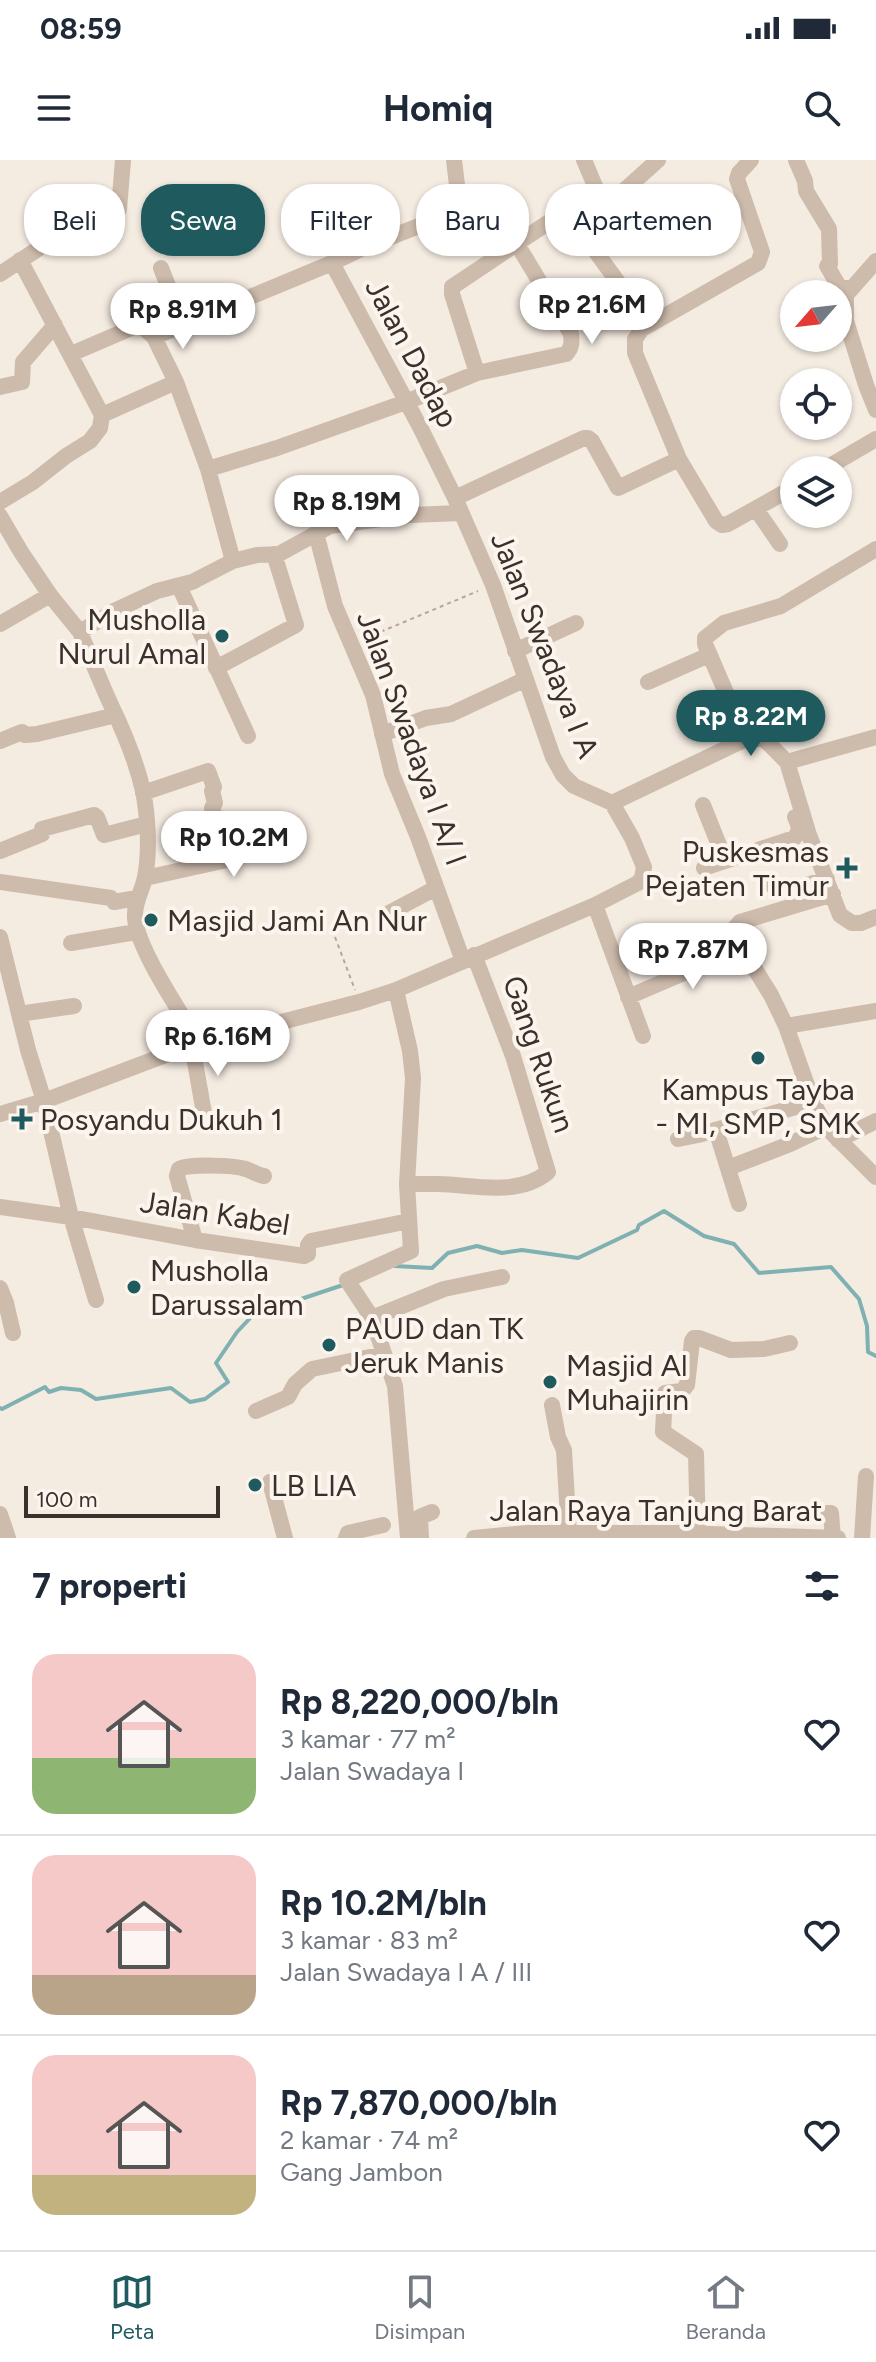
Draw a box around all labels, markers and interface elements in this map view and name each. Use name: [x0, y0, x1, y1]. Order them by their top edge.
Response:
text: 08:59: [40, 10, 122, 47]
icon: menu: [32, 86, 76, 130]
icon: search: [800, 86, 844, 130]
text: Homiq: [383, 87, 493, 130]
chip: Beli: [24, 184, 125, 256]
chip: Sewa: [141, 184, 265, 256]
chip: Filter: [281, 184, 400, 256]
chip: Baru: [416, 184, 529, 256]
chip: Apartemen: [545, 184, 741, 256]
street label: Jalan Dadap: [357, 272, 467, 434]
pin: Rp 21.6M: [509, 278, 675, 346]
north arrow: [780, 280, 852, 352]
map controls: [780, 280, 852, 528]
pin: Rp 8.91M: [100, 283, 266, 351]
text: Rp 21.6M: [538, 288, 646, 320]
text: Rp 8.91M: [128, 293, 238, 325]
button: locate: [780, 368, 852, 440]
button: layers: [780, 456, 852, 528]
pin: Rp 8.19M: [264, 475, 430, 543]
text: Rp 8.19M: [292, 485, 402, 517]
street label: Jalan Swadaya I A: [483, 527, 607, 764]
place label: Musholla Nurul Amal: [57, 601, 206, 672]
street label: Jalan Swadaya I A/ I: [349, 606, 475, 870]
marker: Musholla Nurul Amal: [213, 627, 231, 645]
pin: Rp 8.22M: [668, 690, 834, 758]
text: Rp 8.22M: [694, 700, 808, 732]
pin: Rp 10.2M: [151, 811, 317, 879]
text: Rp 10.2M: [179, 821, 289, 853]
place label: Puskesmas Pejaten Timur: [644, 833, 829, 904]
marker: Puskesmas Pejaten Timur: [836, 857, 858, 879]
place label: Masjid Jami An Nur: [167, 902, 427, 939]
marker: Masjid Jami An Nur: [142, 911, 160, 929]
pin: Rp 7.87M: [610, 923, 776, 991]
text: Rp 7.87M: [637, 933, 749, 965]
street label: Gang Rukun: [495, 971, 583, 1137]
pin: Rp 6.16M: [135, 1010, 301, 1078]
text: Rp 6.16M: [164, 1020, 272, 1052]
marker: Kampus Tayba - MI, SMP, SMK: [749, 1049, 767, 1067]
place label: Kampus Tayba - MI, SMP, SMK: [655, 1071, 861, 1142]
place label: Posyandu Dukuh 1: [40, 1101, 283, 1138]
marker: Posyandu Dukuh 1: [11, 1108, 33, 1130]
street label: Jalan Kabel: [138, 1183, 292, 1243]
place label: Musholla Darussalam: [150, 1252, 304, 1323]
marker: Musholla Darussalam: [125, 1278, 143, 1296]
place label: PAUD dan TK Jeruk Manis: [345, 1310, 525, 1381]
marker: PAUD dan TK Jeruk Manis: [320, 1336, 338, 1354]
place label: Masjid Al Muhajirin: [566, 1347, 689, 1418]
marker: Masjid Al Muhajirin: [541, 1373, 559, 1391]
place label: LB LIA: [271, 1467, 357, 1504]
marker: LB LIA: [246, 1476, 264, 1494]
scale bar: [24, 1482, 220, 1518]
text: 100 m: [36, 1486, 97, 1513]
street label: Jalan Raya Tanjung Barat: [490, 1492, 822, 1529]
icon: filters: [800, 1564, 844, 1608]
text: 7 properti: [32, 1566, 187, 1607]
text: Rp 8,220,000/bln: [280, 1682, 559, 1723]
icon: home: [96, 1686, 192, 1782]
icon: heart: [800, 1712, 844, 1756]
text: 3 kamar · 77 m²: [280, 1723, 456, 1755]
text: Jalan Swadaya I: [280, 1755, 464, 1787]
text: Rp 10.2M/bln: [280, 1883, 487, 1924]
icon: home: [96, 1887, 192, 1983]
icon: heart: [800, 1913, 844, 1957]
text: 3 kamar · 83 m²: [280, 1924, 458, 1956]
text: Jalan Swadaya I A / III: [280, 1956, 532, 1988]
text: Rp 7,870,000/bln: [280, 2083, 557, 2124]
icon: home: [96, 2087, 192, 2183]
icon: heart: [800, 2113, 844, 2157]
text: 2 kamar · 74 m²: [280, 2124, 458, 2156]
text: Gang Jambon: [280, 2156, 443, 2188]
tab: Peta: [110, 2270, 154, 2345]
tab: Disimpan: [374, 2270, 465, 2345]
tab: Beranda: [685, 2270, 766, 2345]

